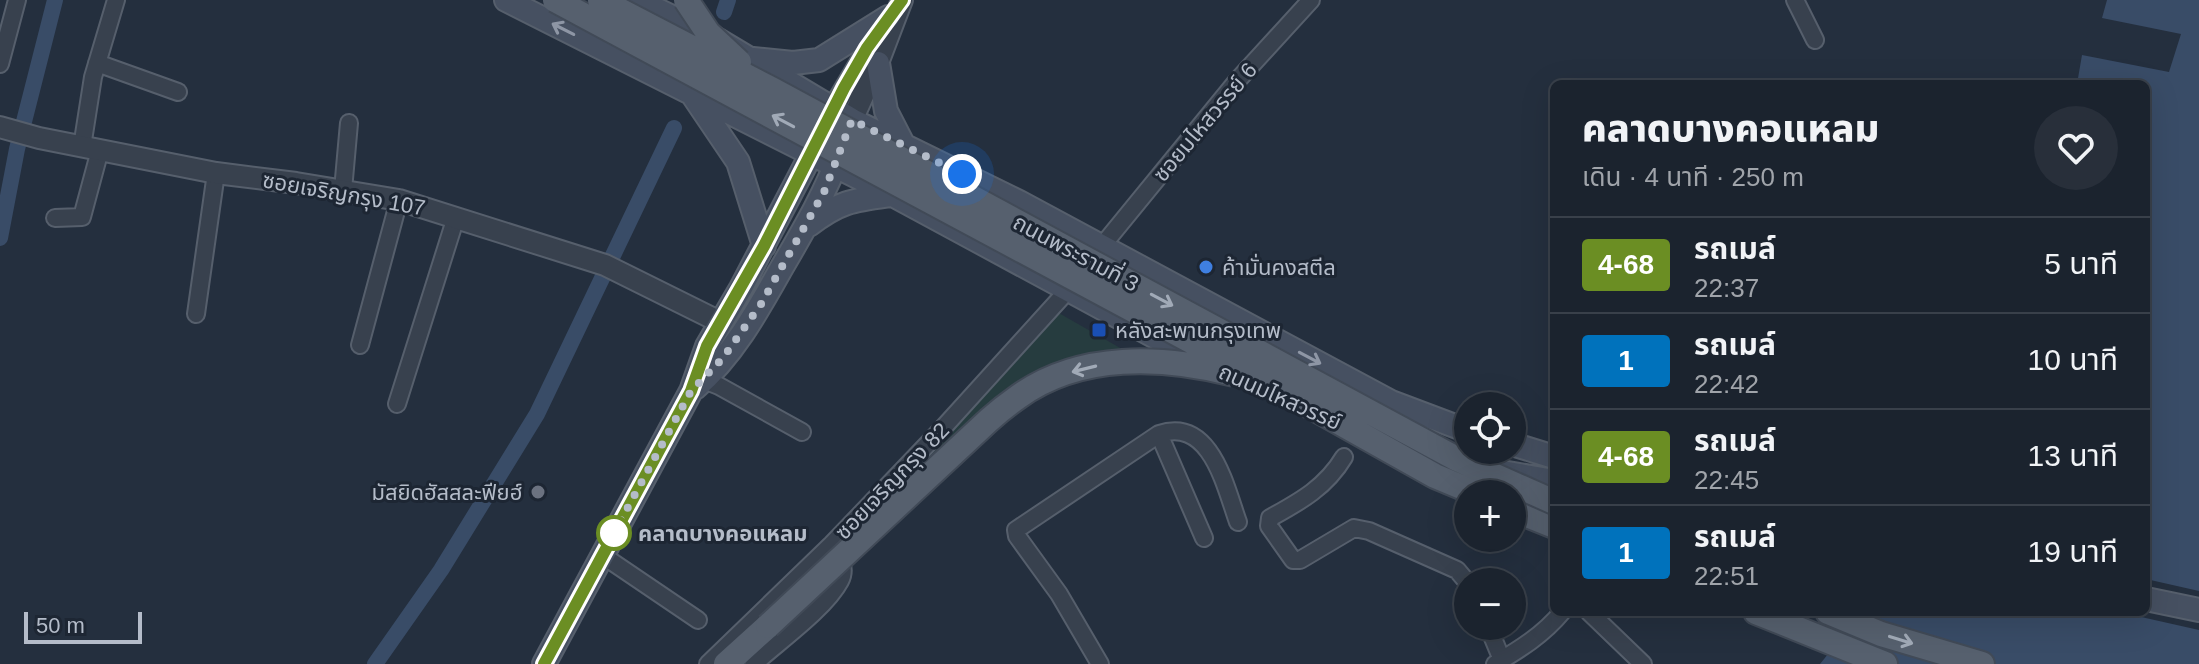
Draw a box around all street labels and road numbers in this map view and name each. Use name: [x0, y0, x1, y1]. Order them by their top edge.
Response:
street label: ซอยมไหสวรรย์ 6: [1148, 58, 1262, 186]
street label: ซอยเจริญกรุง 107: [261, 167, 427, 222]
street label: ถนนพระรามที่ 3: [1009, 207, 1144, 297]
street label: ถนนมไหสวรรย์: [1215, 359, 1345, 435]
street label: ซอยเจริญกรุง 82: [830, 417, 955, 545]

